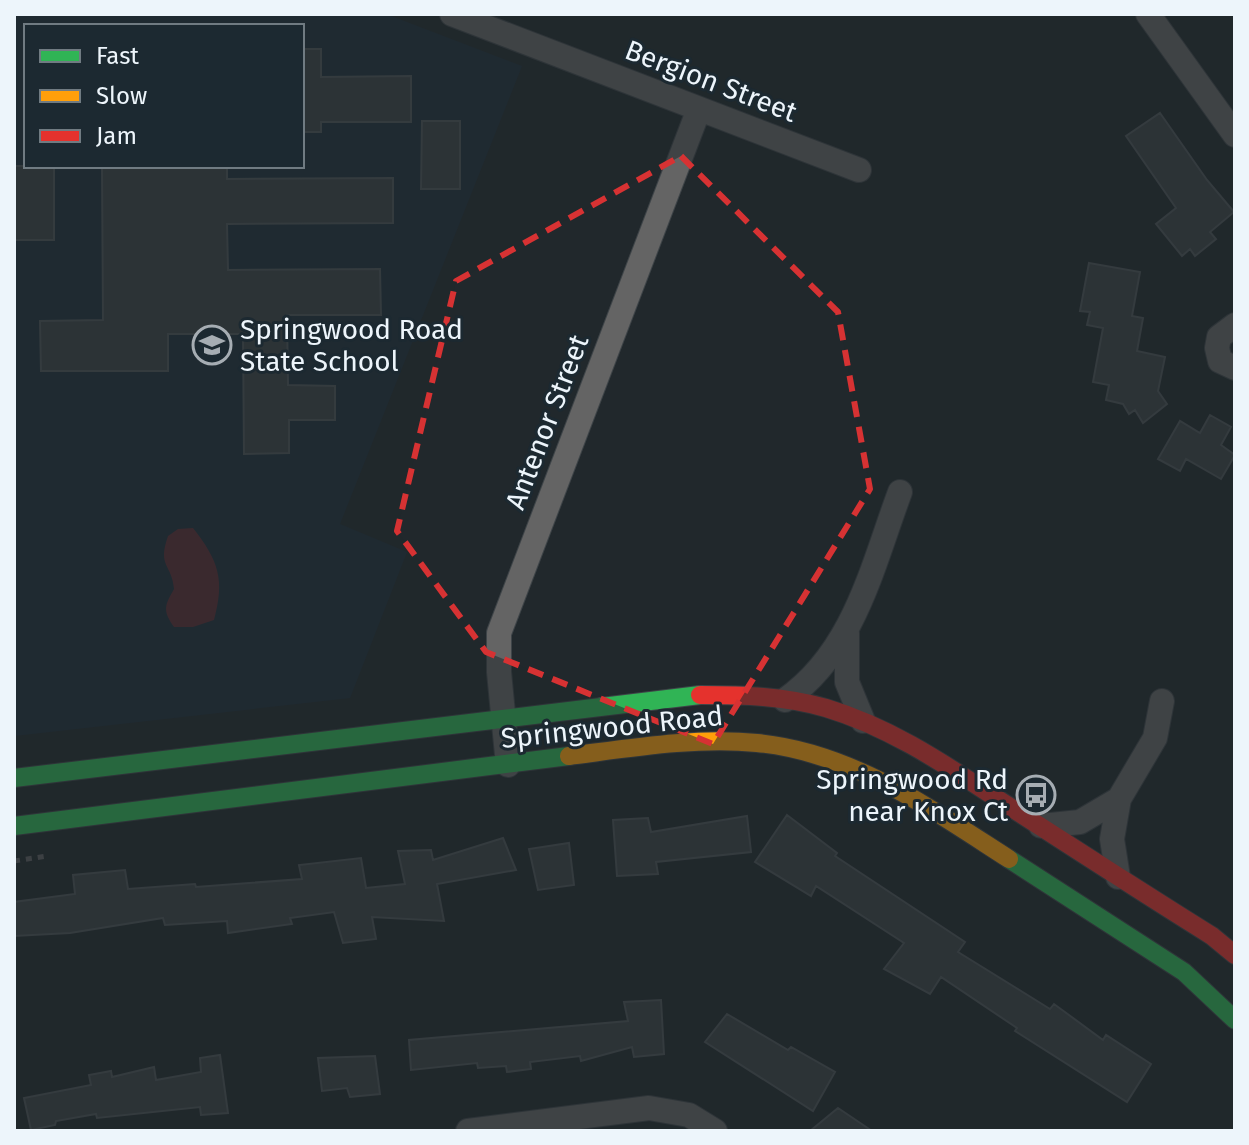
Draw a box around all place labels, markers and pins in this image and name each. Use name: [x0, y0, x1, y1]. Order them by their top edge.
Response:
place label: Springwood Road State School: [240, 313, 463, 378]
school or university icon: Springwood Road State School: [191, 324, 233, 366]
place label: Springwood Rd near Knox Ct: [816, 763, 1009, 828]
bus stop icon: Springwood Rd near Knox Ct: [1015, 774, 1057, 816]

